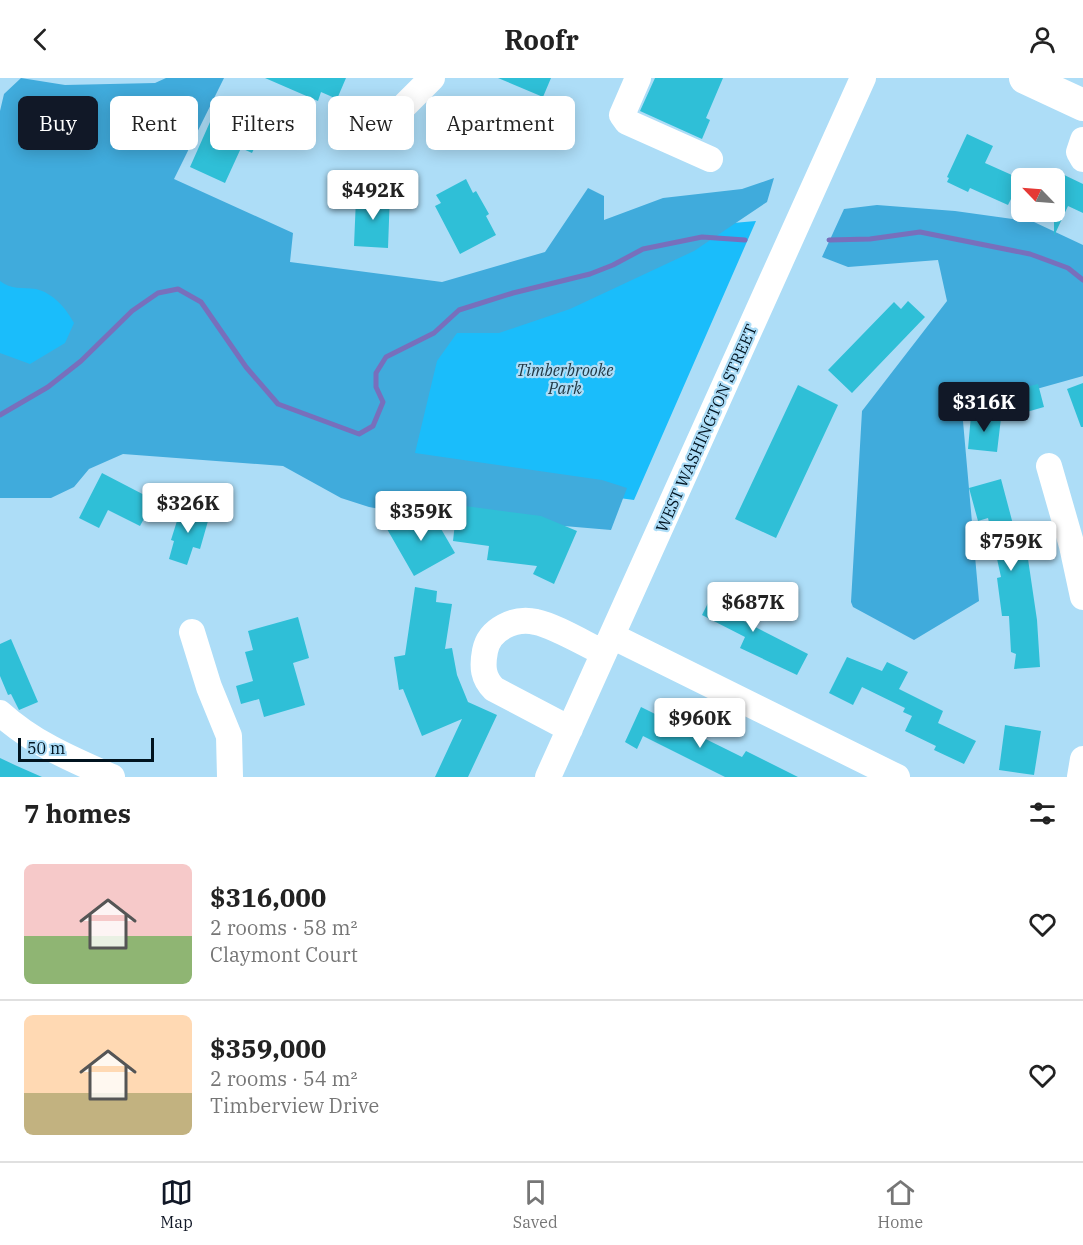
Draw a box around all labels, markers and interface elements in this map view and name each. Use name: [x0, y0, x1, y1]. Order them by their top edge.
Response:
text: Roofr: [504, 22, 579, 57]
icon: back: [24, 23, 57, 56]
icon: person: [1026, 23, 1059, 56]
chip: Buy: [18, 96, 98, 150]
chip: Rent: [110, 96, 198, 150]
chip: Filters: [210, 96, 316, 150]
chip: New: [328, 96, 414, 150]
chip: Apartment: [426, 96, 575, 150]
north arrow: [1011, 168, 1065, 222]
map controls: [1011, 168, 1065, 222]
pin: $492K: [331, 170, 415, 221]
text: $492K: [341, 176, 405, 203]
street label: WEST WASHINGTON STREET: [651, 321, 761, 535]
park label: Timberbrooke Park: [517, 360, 613, 398]
pin: $316K: [942, 382, 1026, 433]
text: $316K: [952, 388, 1016, 415]
pin: $326K: [146, 483, 230, 534]
text: $326K: [156, 489, 220, 516]
pin: $359K: [379, 491, 463, 542]
text: $359K: [389, 497, 453, 524]
pin: $759K: [969, 521, 1053, 572]
text: $759K: [979, 527, 1043, 554]
pin: $687K: [711, 582, 795, 633]
text: $687K: [721, 588, 785, 615]
pin: $960K: [658, 698, 742, 749]
text: $960K: [668, 704, 732, 731]
scale bar: [18, 735, 154, 762]
text: 50 m: [27, 738, 65, 758]
text: 7 homes: [24, 796, 131, 830]
icon: filters: [1026, 797, 1059, 830]
text: $316,000: [210, 880, 326, 914]
icon: home: [72, 888, 144, 960]
icon: heart: [1026, 908, 1059, 941]
text: 2 rooms · 58 m²: [210, 914, 357, 941]
text: Claymont Court: [210, 941, 358, 968]
text: $359,000: [210, 1031, 326, 1065]
icon: home: [72, 1039, 144, 1111]
icon: heart: [1026, 1059, 1059, 1092]
text: 2 rooms · 54 m²: [210, 1065, 357, 1092]
text: Timberview Drive: [210, 1092, 379, 1119]
tab: Map: [160, 1176, 193, 1232]
tab: Saved: [513, 1176, 558, 1232]
tab: Home: [878, 1176, 923, 1232]

